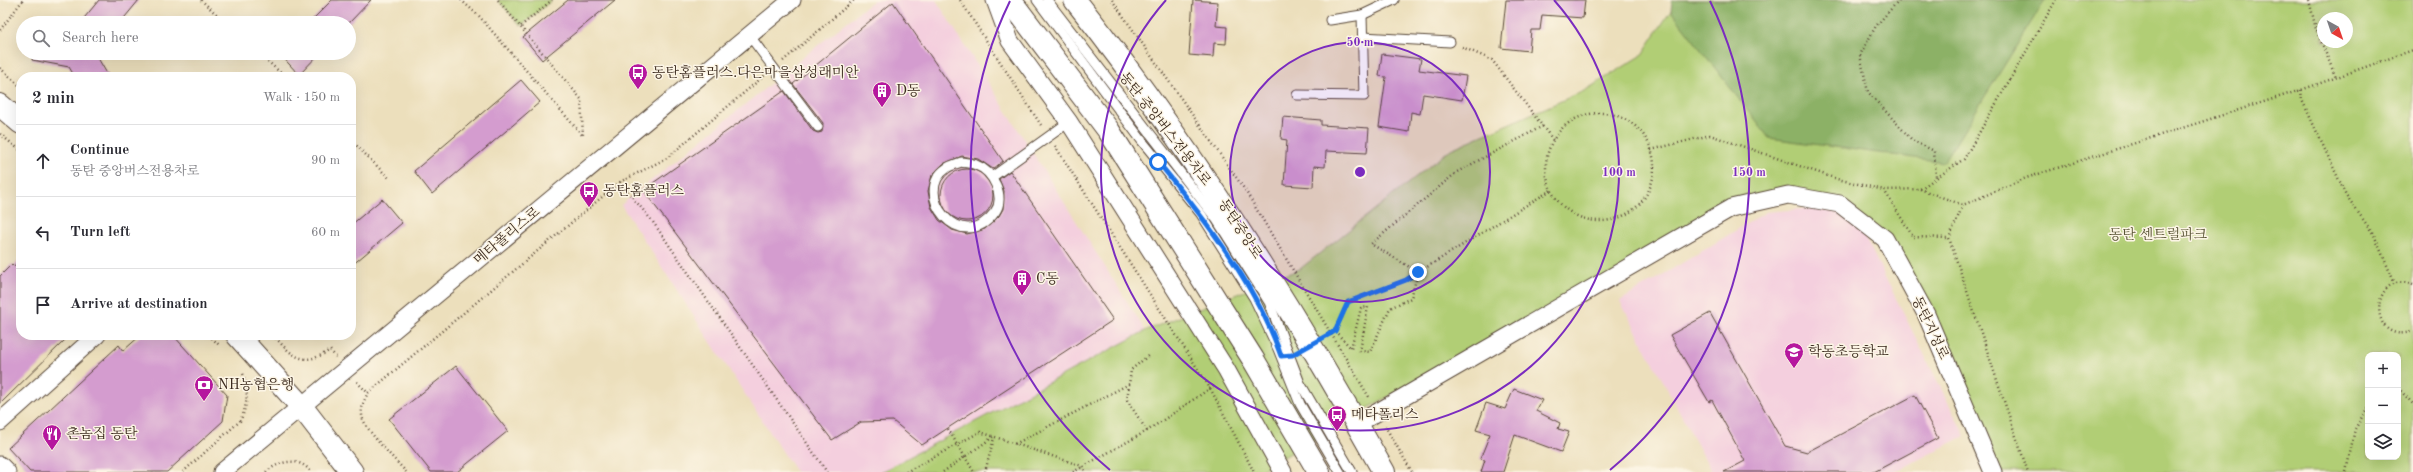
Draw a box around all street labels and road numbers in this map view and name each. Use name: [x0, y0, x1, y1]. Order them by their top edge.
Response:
street label: 동탄 중앙버스전용차로: [1117, 69, 1214, 189]
street label: 동탄중앙로: [1216, 196, 1265, 262]
street label: 메타폴리스로: [471, 203, 543, 267]
street label: 동탄지성로: [1909, 294, 1952, 362]

